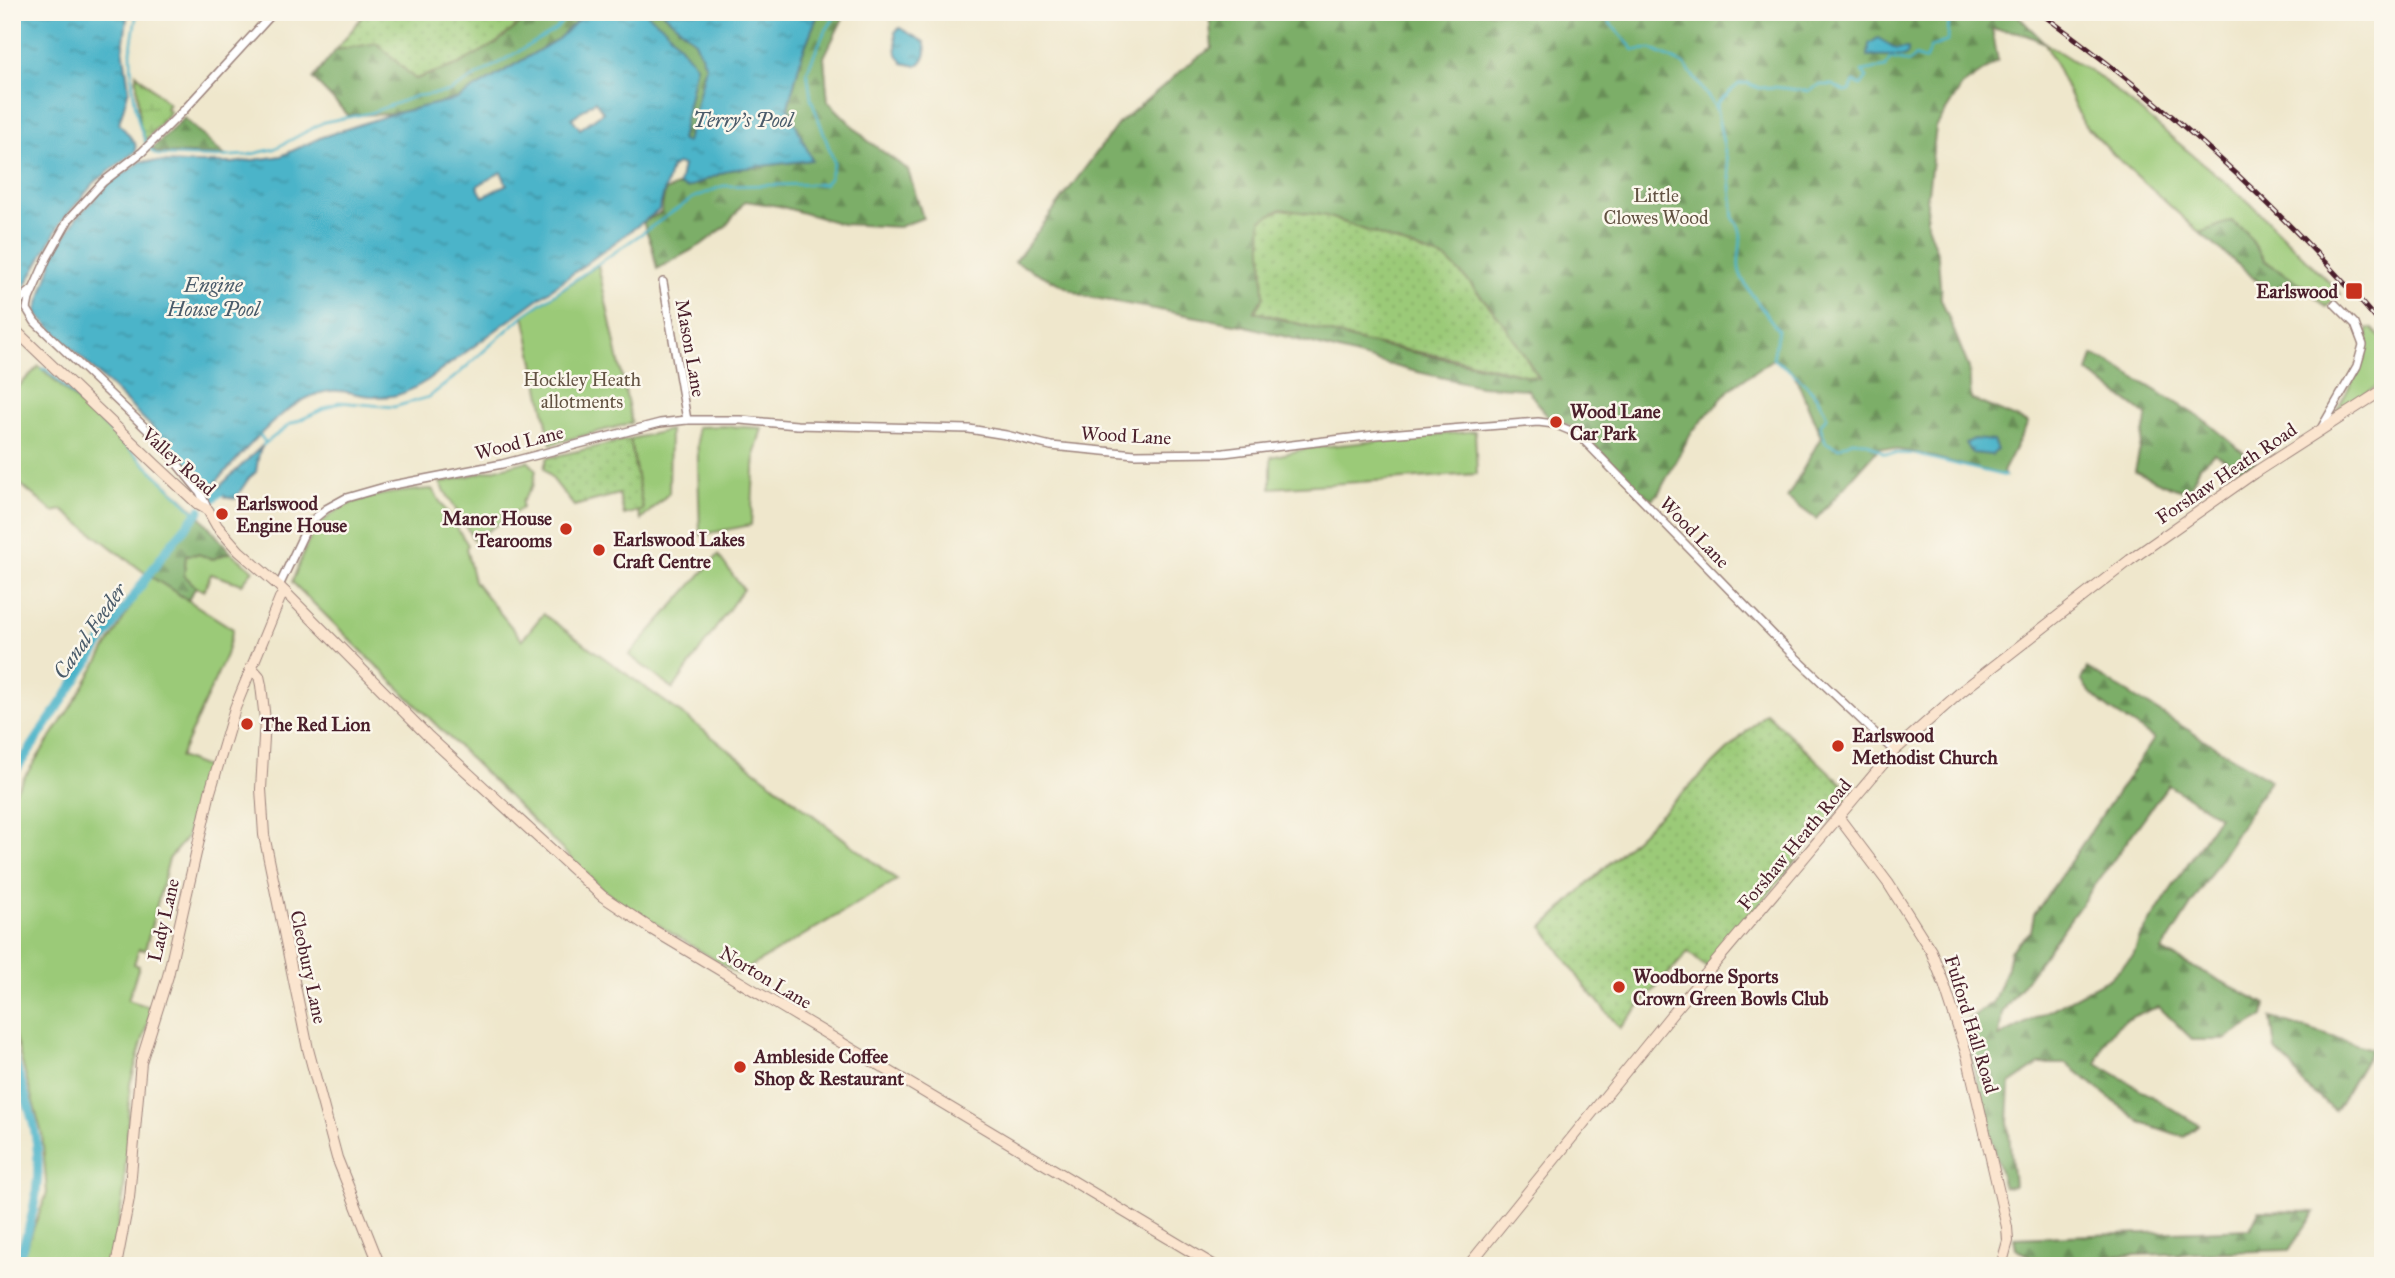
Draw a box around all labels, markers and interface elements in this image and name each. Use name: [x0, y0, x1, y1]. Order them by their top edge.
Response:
water label: Terry's Pool: [693, 107, 796, 133]
park label: Little Clowes Wood: [1603, 184, 1709, 229]
water label: Engine House Pool: [165, 272, 262, 322]
place label: Earlswood: [2256, 280, 2338, 303]
marker: Earlswood: [2344, 281, 2364, 301]
street label: Mason Lane: [671, 297, 710, 399]
park label: Hockley Heath allotments: [523, 368, 641, 413]
place label: Wood Lane Car Park: [1570, 400, 1661, 445]
marker: Wood Lane Car Park: [1548, 414, 1564, 430]
street label: Forshaw Heath Road: [2152, 418, 2301, 529]
street label: Wood Lane: [472, 420, 566, 465]
street label: Valley Road: [136, 422, 221, 501]
street label: Wood Lane: [1080, 422, 1172, 449]
place label: Earlswood Engine House: [236, 492, 347, 538]
street label: Wood Lane: [1655, 492, 1734, 573]
marker: Earlswood Engine House: [214, 506, 230, 522]
place label: Manor House Tearooms: [442, 507, 552, 552]
marker: Manor House Tearooms: [558, 521, 574, 537]
place label: Earlswood Lakes Craft Centre: [613, 528, 745, 573]
marker: Earlswood Lakes Craft Centre: [591, 542, 607, 558]
water label: Canal Feeder: [47, 577, 133, 684]
place label: The Red Lion: [260, 713, 371, 736]
marker: The Red Lion: [239, 716, 255, 732]
place label: Earlswood Methodist Church: [1852, 724, 1998, 769]
marker: Earlswood Methodist Church: [1830, 738, 1846, 754]
street label: Forshaw Heath Road: [1733, 773, 1856, 915]
street label: Lady Lane: [143, 876, 184, 964]
street label: Cleobury Lane: [285, 908, 332, 1026]
street label: Norton Lane: [715, 941, 816, 1014]
street label: Fulford Hall Road: [1940, 952, 2004, 1097]
place label: Woodborne Sports Crown Green Bowls Club: [1633, 965, 1829, 1010]
marker: Woodborne Sports Crown Green Bowls Club: [1611, 979, 1627, 995]
place label: Ambleside Coffee Shop & Restaurant: [752, 1045, 904, 1091]
marker: Ambleside Coffee Shop & Restaurant: [732, 1059, 748, 1075]

